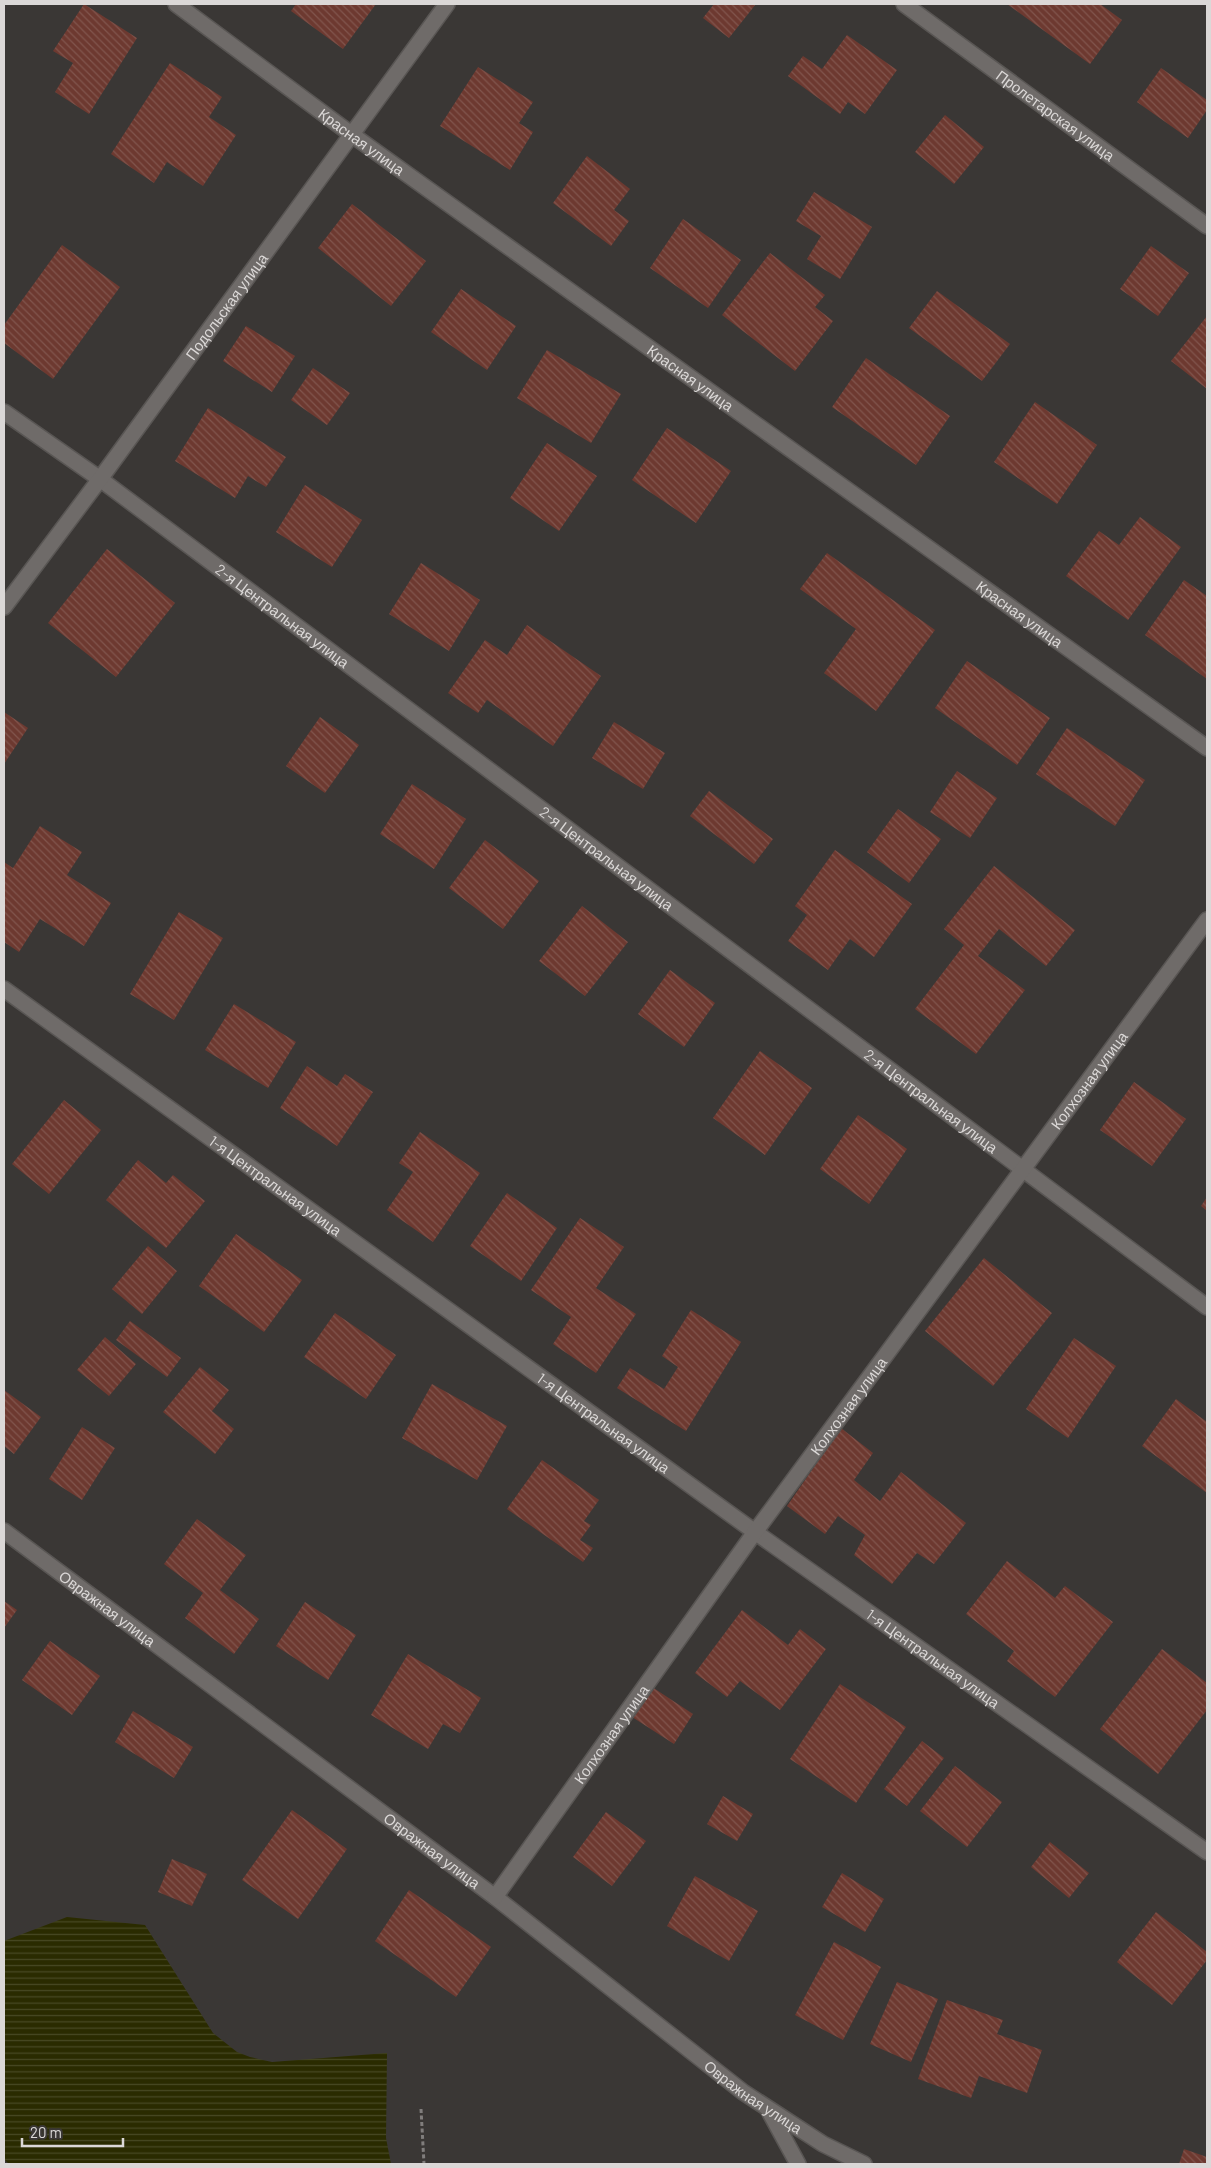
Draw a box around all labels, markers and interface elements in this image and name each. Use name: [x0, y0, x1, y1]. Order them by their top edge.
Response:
street label: Пролетарская улица: [993, 66, 1119, 165]
street label: Красная улица: [315, 104, 409, 179]
street label: Подольская улица: [181, 249, 271, 363]
street label: Красная улица: [644, 341, 738, 415]
street label: 2-я Центральная улица: [212, 560, 353, 672]
street label: Красная улица: [973, 577, 1067, 651]
street label: 2-я Центральная улица: [537, 802, 678, 914]
street label: Колхозная улица: [1047, 1027, 1131, 1132]
street label: 2-я Центральная улица: [861, 1045, 1002, 1157]
street label: 1-я Центральная улица: [206, 1131, 346, 1240]
street label: Колхозная улица: [806, 1353, 891, 1458]
street label: 1-я Центральная улица: [534, 1369, 674, 1477]
street label: Овражная улица: [56, 1566, 160, 1650]
street label: 1-я Центральная улица: [863, 1605, 1004, 1712]
street label: Колхозная улица: [570, 1681, 653, 1787]
street label: Овражная улица: [380, 1808, 484, 1892]
street label: Овражная улица: [701, 2056, 806, 2137]
scale bar: [22, 2116, 124, 2148]
text: 20 m: [30, 2123, 62, 2141]

